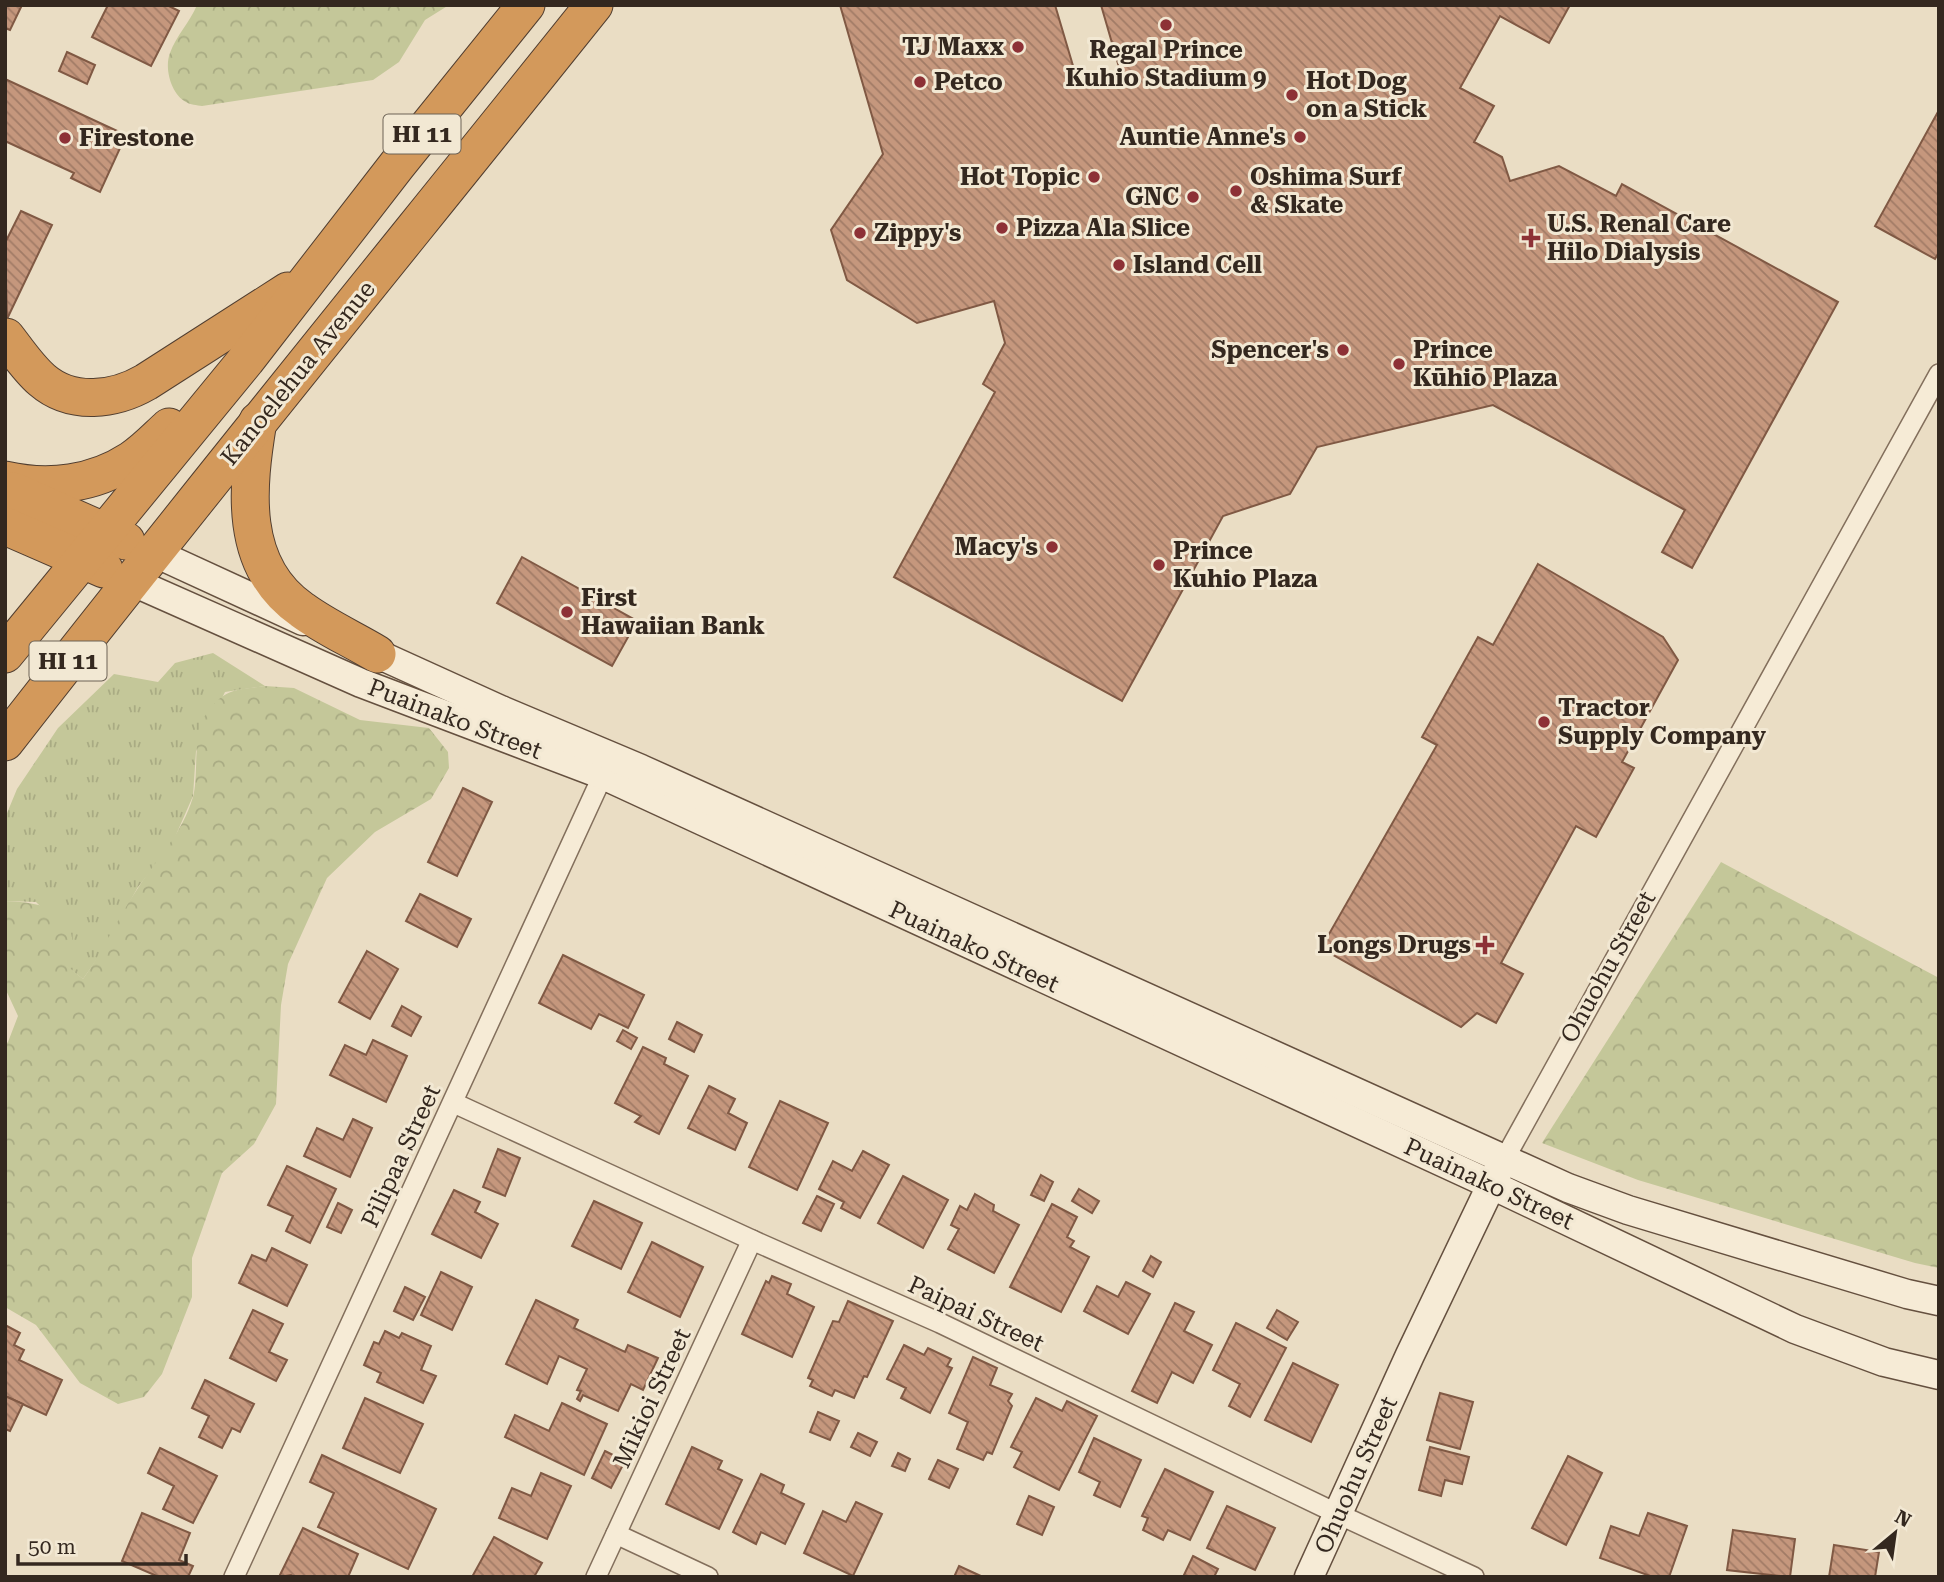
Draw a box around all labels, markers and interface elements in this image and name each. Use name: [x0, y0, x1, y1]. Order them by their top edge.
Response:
marker: Regal Prince Kuhio Stadium 9: [1158, 17, 1174, 33]
place label: TJ Maxx: [902, 33, 1004, 61]
place label: Regal Prince Kuhio Stadium 9: [1066, 36, 1266, 92]
marker: TJ Maxx: [1010, 39, 1026, 55]
place label: Hot Dog on a Stick: [1306, 67, 1428, 123]
place label: Petco: [934, 68, 1003, 96]
marker: Petco: [912, 74, 928, 90]
marker: Hot Dog on a Stick: [1284, 87, 1300, 103]
road number: HI 11: [384, 114, 460, 154]
place label: Auntie Anne's: [1119, 123, 1286, 151]
place label: Firestone: [79, 124, 194, 152]
marker: Auntie Anne's: [1292, 129, 1308, 145]
marker: Firestone: [57, 130, 73, 146]
place label: Hot Topic: [960, 163, 1080, 191]
place label: Oshima Surf & Skate: [1250, 163, 1402, 219]
marker: Hot Topic: [1086, 169, 1102, 185]
place label: GNC: [1125, 183, 1179, 211]
marker: Oshima Surf & Skate: [1228, 183, 1244, 199]
marker: GNC: [1185, 189, 1201, 205]
place label: U.S. Renal Care Hilo Dialysis: [1547, 210, 1731, 266]
place label: Pizza Ala Slice: [1016, 214, 1190, 242]
place label: Zippy's: [874, 219, 961, 247]
marker: Pizza Ala Slice: [994, 220, 1010, 236]
marker: Zippy's: [852, 225, 868, 241]
marker: U.S. Renal Care Hilo Dialysis: [1521, 228, 1541, 248]
place label: Island Cell: [1133, 251, 1262, 279]
marker: Island Cell: [1111, 257, 1127, 273]
street label: Kanoelehua Avenue: [215, 275, 381, 471]
place label: Spencer's: [1211, 336, 1329, 364]
place label: Prince Kūhiō Plaza: [1413, 336, 1558, 392]
marker: Spencer's: [1335, 342, 1351, 358]
marker: Prince Kūhiō Plaza: [1391, 356, 1407, 372]
place label: Macy's: [955, 533, 1038, 561]
place label: Prince Kuhio Plaza: [1173, 537, 1318, 593]
marker: Macy's: [1044, 539, 1060, 555]
marker: Prince Kuhio Plaza: [1151, 557, 1167, 573]
place label: First Hawaiian Bank: [581, 584, 765, 640]
marker: First Hawaiian Bank: [559, 604, 575, 620]
road number: HI 11: [29, 642, 106, 680]
street label: Puainako Street: [364, 673, 546, 765]
place label: Tractor Supply Company: [1558, 694, 1767, 750]
marker: Tractor Supply Company: [1536, 714, 1552, 730]
street label: Ohuohu Street: [1555, 886, 1661, 1048]
street label: Puainako Street: [885, 895, 1063, 999]
place label: Longs Drugs: [1317, 931, 1471, 959]
marker: Longs Drugs: [1477, 937, 1493, 953]
street label: Pilipaa Street: [356, 1080, 446, 1232]
street label: Puainako Street: [1400, 1132, 1578, 1236]
street label: Paipai Street: [904, 1270, 1048, 1358]
street label: Mikioi Street: [607, 1324, 697, 1472]
street label: Ohuohu Street: [1309, 1392, 1403, 1558]
north arrow: [1860, 1498, 1930, 1568]
text: N: [1891, 1505, 1915, 1532]
scale bar: [18, 1522, 186, 1566]
text: 50 m: [28, 1535, 76, 1559]

